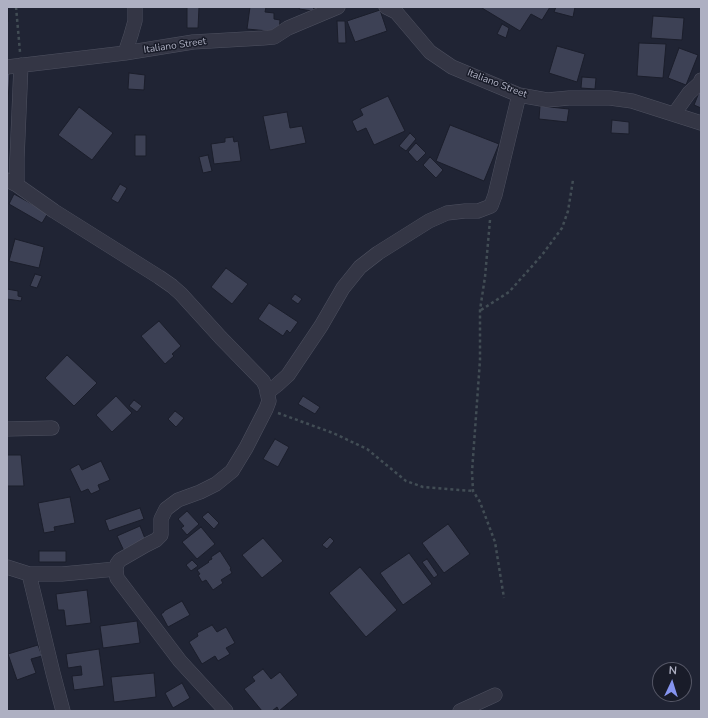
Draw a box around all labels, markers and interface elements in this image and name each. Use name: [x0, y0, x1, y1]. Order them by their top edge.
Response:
street label: Italiano Street: [143, 36, 207, 56]
street label: Italiano Street: [465, 67, 529, 101]
north arrow: [652, 662, 692, 702]
text: N: [668, 663, 677, 678]

